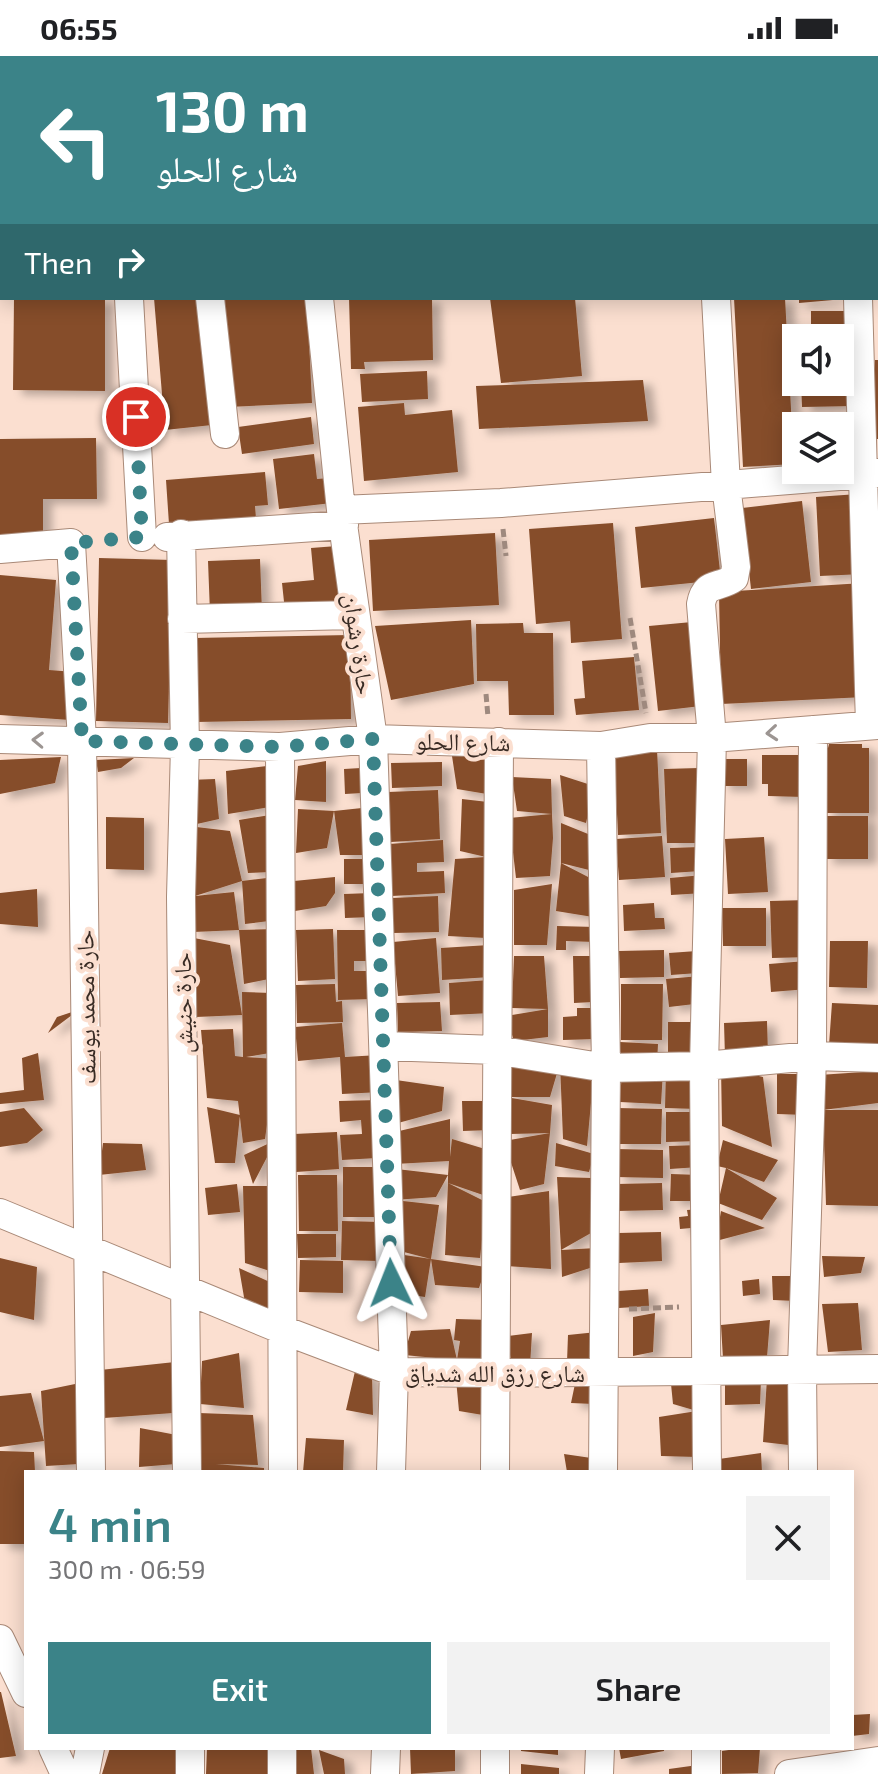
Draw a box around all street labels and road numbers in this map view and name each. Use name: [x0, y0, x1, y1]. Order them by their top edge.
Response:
street label: حارة رشوان: [338, 592, 381, 697]
street label: شارع الحلو: [415, 726, 511, 758]
street label: حارة محمد يوسف: [69, 930, 101, 1084]
street label: حارة حنيش: [167, 952, 198, 1054]
street label: شارع رزق الله شدياق: [405, 1358, 585, 1389]

